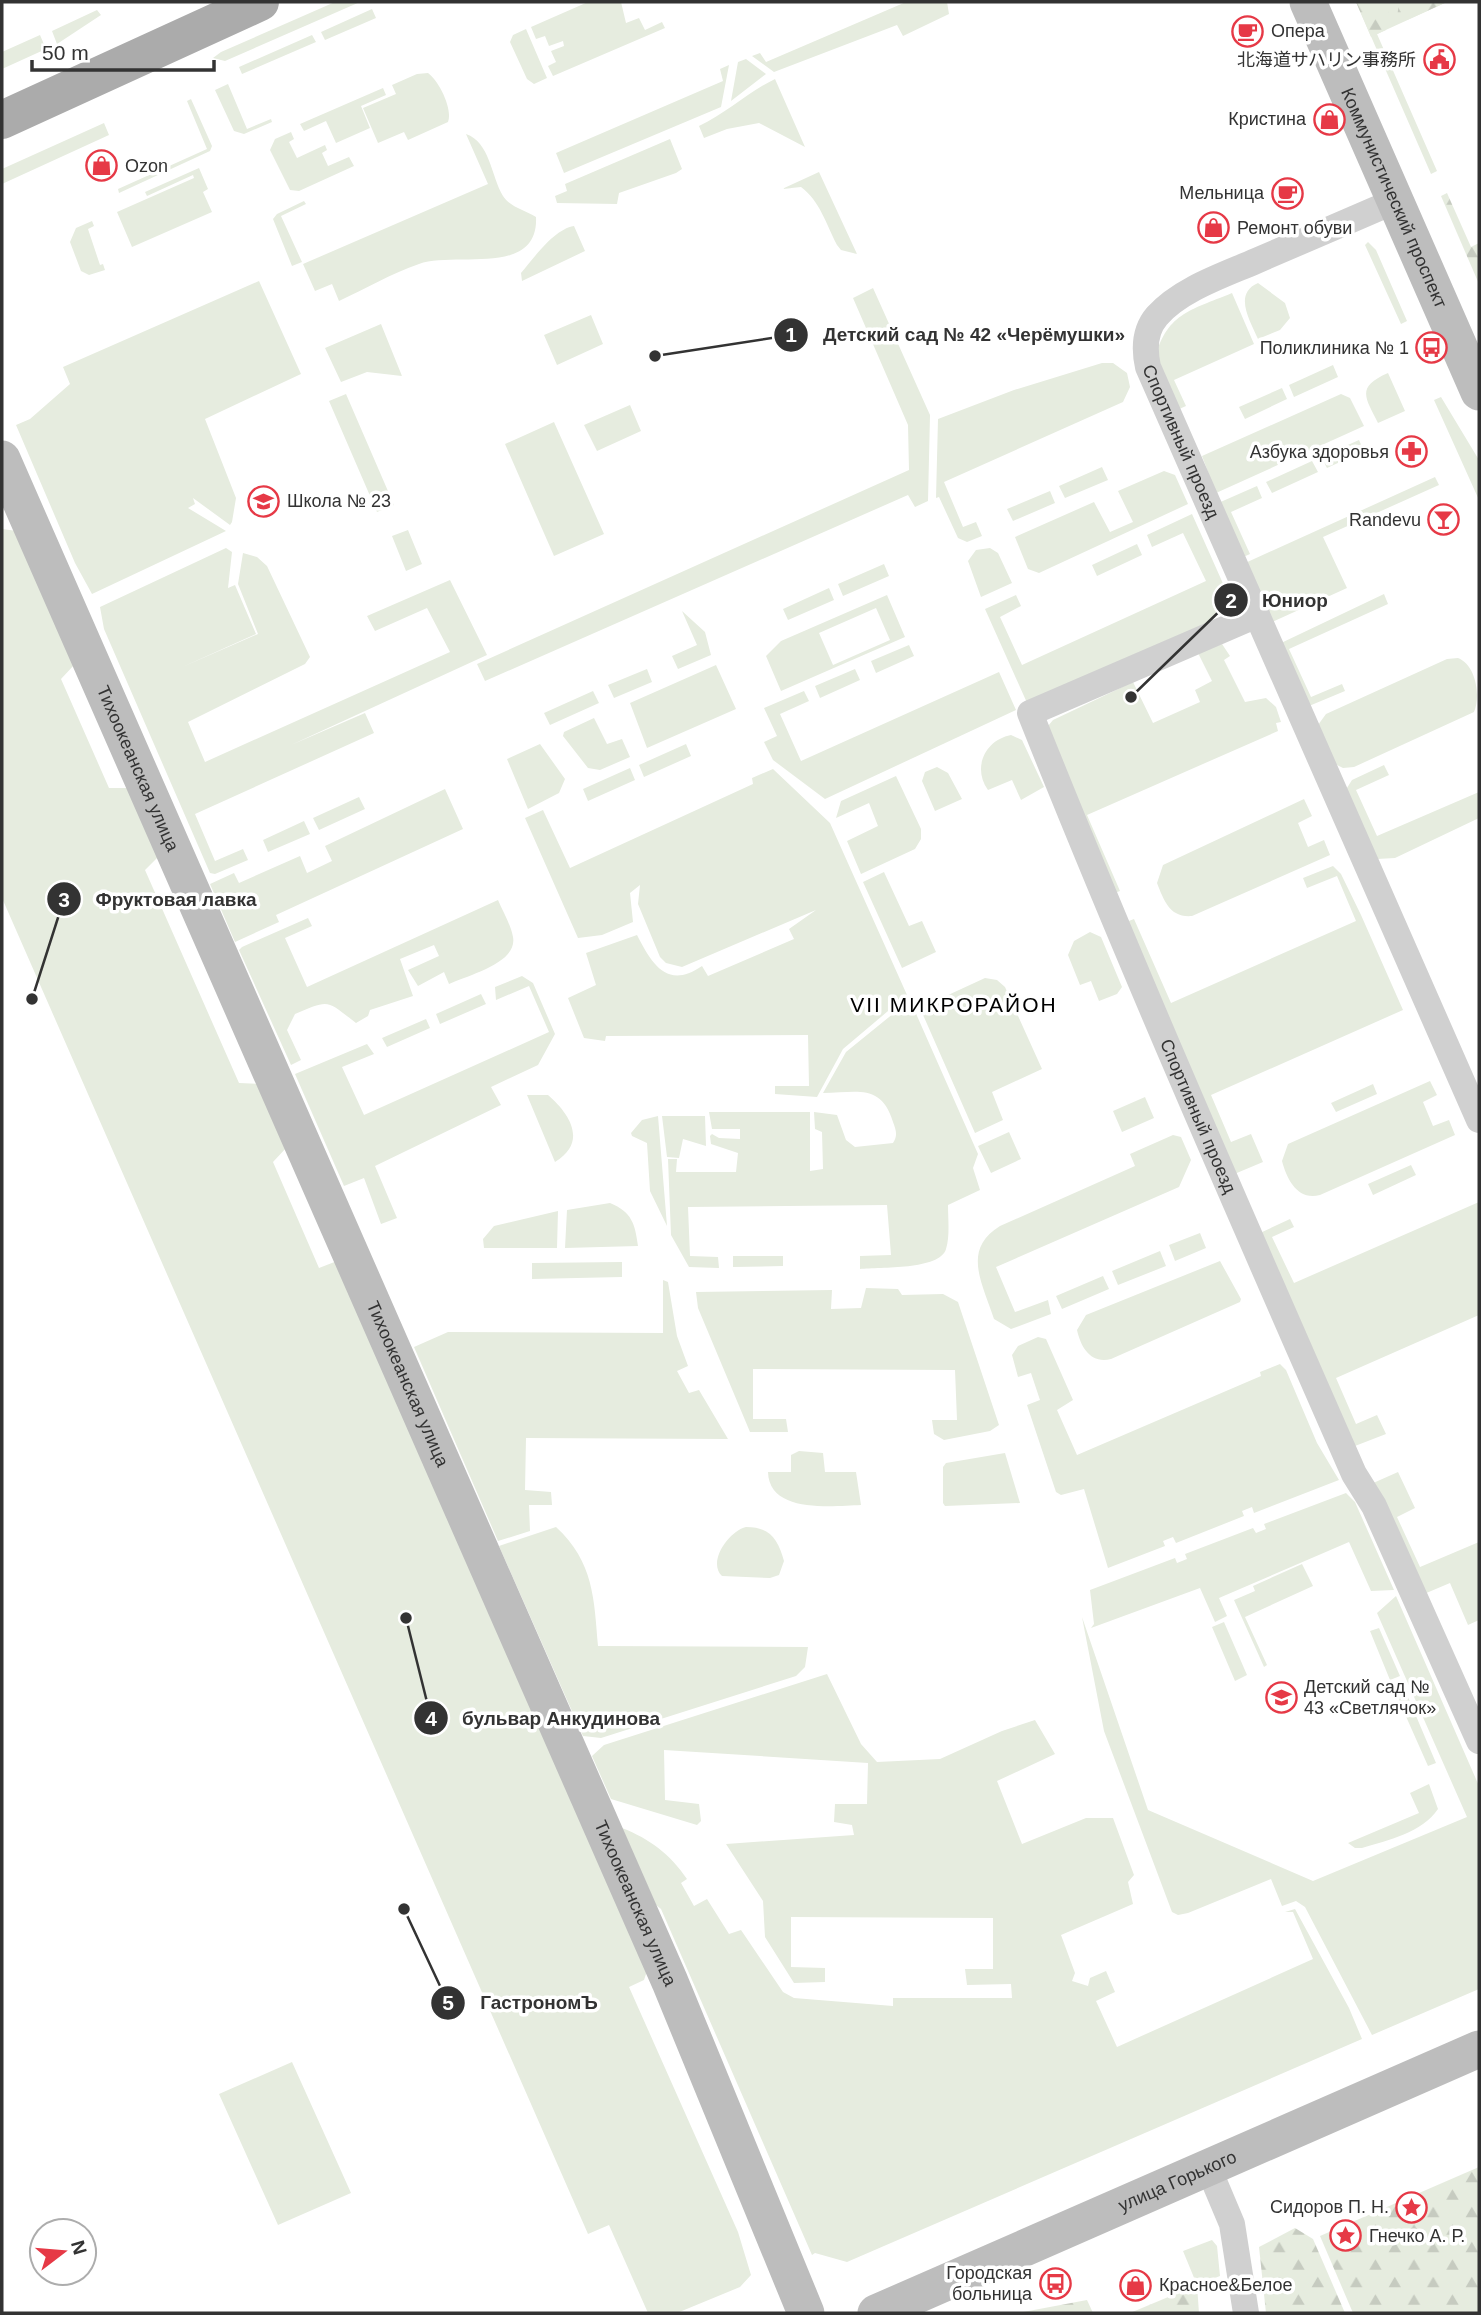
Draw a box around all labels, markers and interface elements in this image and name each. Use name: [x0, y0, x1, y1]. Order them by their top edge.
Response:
cafe icon: Опера: [1231, 14, 1265, 48]
place label: Опера: [1271, 21, 1326, 41]
scale bar: [32, 28, 214, 72]
text: 50 m: [42, 41, 89, 64]
public building icon: 北海道サハリン事務所: [1422, 43, 1456, 77]
place label: 北海道サハリン事務所: [1237, 50, 1416, 70]
street label: Коммунистический проспект: [1337, 85, 1451, 311]
shop icon: Кристина: [1312, 102, 1346, 136]
place label: Кристина: [1228, 109, 1307, 129]
shop icon: Ozon: [85, 149, 119, 183]
place label: Ozon: [125, 156, 168, 176]
cafe icon: Мельница: [1270, 176, 1304, 210]
place label: Мельница: [1179, 183, 1265, 203]
shop icon: Ремонт обуви: [1197, 211, 1231, 245]
place label: Ремонт обуви: [1237, 218, 1352, 238]
callout: Детский сад № 42 «Черёмушки»: [774, 315, 1139, 355]
text: 1: [785, 323, 797, 346]
text: Детский сад № 42 «Черёмушки»: [823, 324, 1125, 345]
bus stop icon: Поликлиника № 1: [1415, 331, 1449, 365]
place label: Поликлиника № 1: [1260, 338, 1409, 358]
street label: Спортивный проезд: [1138, 362, 1224, 522]
pharmacy icon: Азбука здоровья: [1395, 435, 1429, 469]
place label: Азбука здоровья: [1250, 442, 1389, 462]
school or university icon: Школа № 23: [247, 484, 281, 518]
place label: Школа № 23: [287, 491, 391, 511]
bar icon: Randevu: [1427, 503, 1461, 537]
place label: Randevu: [1349, 510, 1421, 530]
callout: Юниор: [1213, 580, 1342, 620]
text: 2: [1225, 589, 1237, 612]
text: Юниор: [1262, 590, 1328, 611]
street label: Тихоокеанская улица: [93, 683, 183, 855]
callout: Фруктовая лавка: [47, 879, 271, 919]
text: 3: [58, 888, 70, 911]
text: Фруктовая лавка: [95, 889, 257, 910]
district label: VII МИКРОРАЙОН: [850, 993, 1058, 1016]
street label: Спортивный проезд: [1156, 1036, 1240, 1197]
street label: Тихоокеанская улица: [363, 1298, 453, 1471]
place label: Детский сад № 43 «Светлячок»: [1304, 1677, 1436, 1718]
school or university icon: Детский сад № 43 «Светлячок»: [1264, 1680, 1298, 1714]
callout: бульвар Анкудинова: [413, 1698, 674, 1738]
text: 4: [425, 1707, 437, 1730]
text: бульвар Анкудинова: [462, 1708, 660, 1729]
street label: Тихоокеанская улица: [590, 1817, 681, 1990]
callout: ГастрономЪ: [431, 1983, 611, 2023]
text: 5: [442, 1991, 454, 2014]
text: ГастрономЪ: [480, 1992, 598, 2013]
street label: улица Горького: [1115, 2146, 1239, 2216]
place icon: Сидоров П. Н.: [1395, 2190, 1429, 2224]
place label: Сидоров П. Н.: [1270, 2197, 1389, 2217]
north arrow: [28, 2217, 98, 2287]
place icon: Гнечко А. Р.: [1329, 2219, 1363, 2253]
place label: Гнечко А. Р.: [1369, 2226, 1465, 2246]
text: N: [67, 2238, 91, 2257]
place label: Городская больница: [946, 2263, 1033, 2304]
bus stop icon: Городская больница: [1038, 2266, 1072, 2300]
shop icon: Красное&Белое: [1119, 2268, 1153, 2302]
place label: Красное&Белое: [1159, 2275, 1292, 2295]

